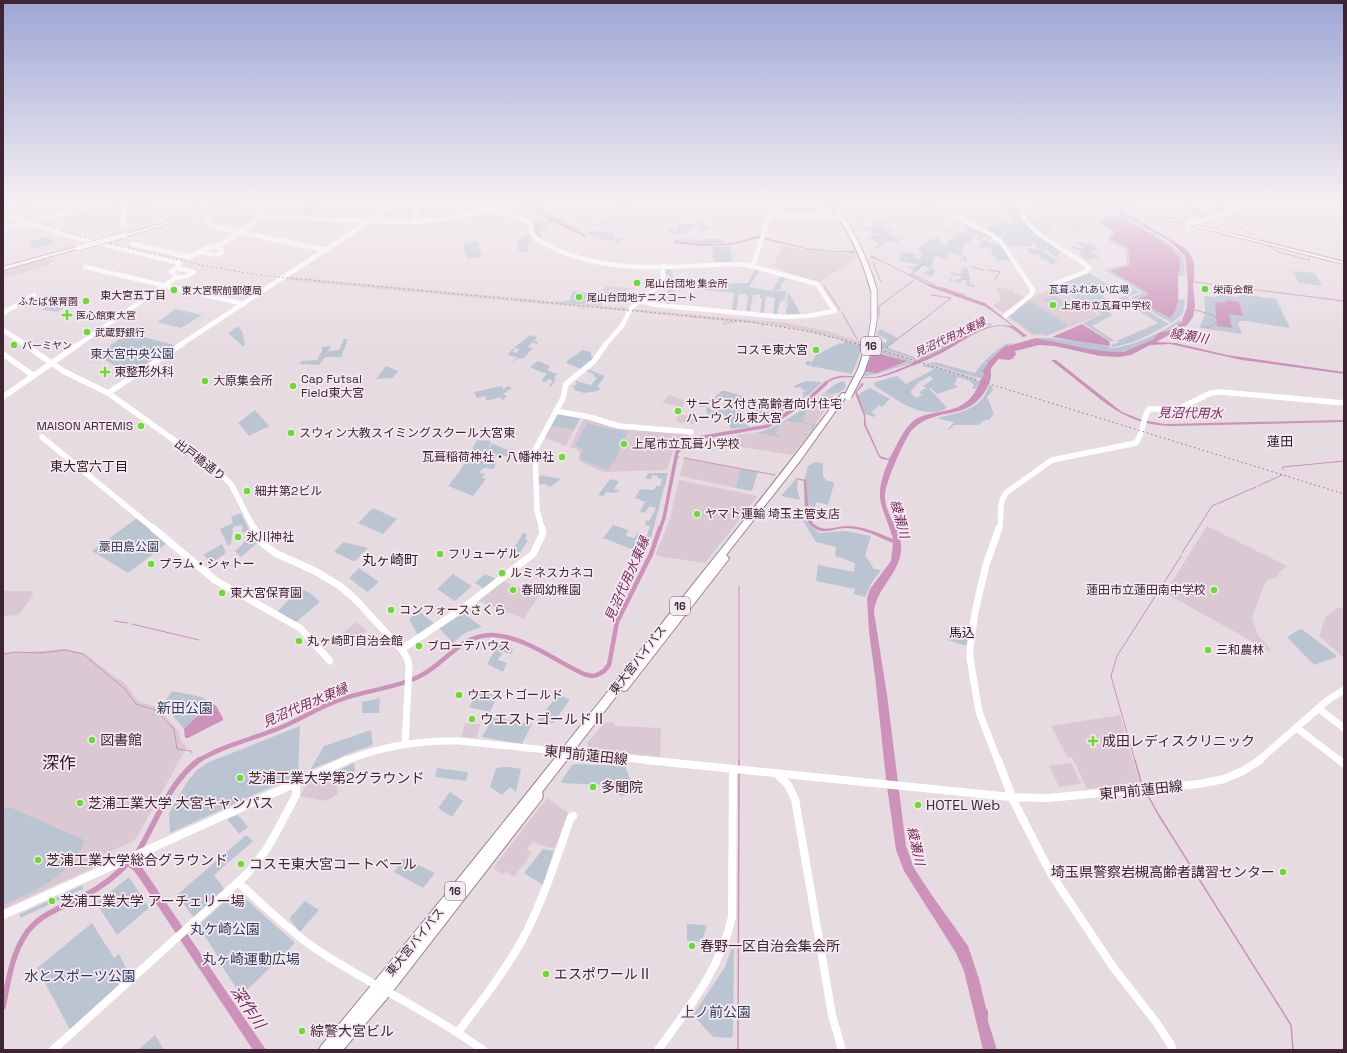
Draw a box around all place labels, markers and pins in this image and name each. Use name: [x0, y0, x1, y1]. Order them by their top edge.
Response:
place label: 尾山台団地 集会所: [645, 277, 728, 290]
marker: 尾山台団地 集会所: [632, 278, 642, 288]
place label: 栄南会館: [1213, 283, 1253, 296]
place label: 東大宮駅前郵便局: [182, 284, 262, 297]
marker: 栄南会館: [1200, 284, 1210, 294]
marker: 東大宮駅前郵便局: [169, 285, 179, 295]
place label: 尾山台団地テニスコート: [587, 291, 697, 304]
marker: 尾山台団地テニスコート: [574, 292, 584, 302]
place label: ふたば保育園: [18, 295, 78, 308]
marker: ふたば保育園: [81, 296, 91, 306]
place label: 上尾市立瓦葺中学校: [1061, 299, 1151, 312]
marker: 上尾市立瓦葺中学校: [1048, 300, 1058, 310]
marker: 医心館東大宮: [61, 309, 73, 321]
place label: 医心館東大宮: [76, 309, 136, 322]
place label: 武蔵野銀行: [95, 326, 145, 339]
marker: 武蔵野銀行: [82, 327, 92, 337]
place label: バーミヤン: [22, 339, 72, 352]
marker: バーミヤン: [9, 340, 19, 350]
place label: コスモ東大宮: [736, 342, 808, 358]
marker: コスモ東大宮: [811, 345, 821, 355]
place label: 東整形外科: [114, 364, 174, 380]
marker: 東整形外科: [99, 366, 111, 378]
place label: Cap Futsal Field東大宮: [301, 371, 364, 401]
place label: 大原集会所: [213, 373, 273, 389]
marker: 大原集会所: [200, 376, 210, 386]
marker: Cap Futsal Field東大宮: [288, 381, 298, 391]
place label: サービス付き高齢者向け住宅 ハーウィル東大宮: [686, 396, 842, 426]
marker: サービス付き高齢者向け住宅 ハーウィル東大宮: [673, 406, 683, 416]
place label: MAISON ARTEMIS: [36, 418, 133, 434]
marker: MAISON ARTEMIS: [136, 421, 146, 431]
place label: スウィン大教スイミングスクール大宮東: [299, 425, 515, 441]
marker: スウィン大教スイミングスクール大宮東: [286, 428, 296, 438]
place label: 上尾市立瓦葺小学校: [632, 436, 740, 452]
marker: 上尾市立瓦葺小学校: [619, 439, 629, 449]
place label: 瓦葺稲荷神社・八幡神社: [422, 449, 554, 465]
marker: 瓦葺稲荷神社・八幡神社: [557, 452, 567, 462]
place label: 細井第2ビル: [255, 483, 322, 499]
marker: 細井第2ビル: [242, 486, 252, 496]
place label: ヤマト運輸 埼玉主管支店: [705, 506, 840, 522]
marker: ヤマト運輸 埼玉主管支店: [692, 509, 702, 519]
place label: 氷川神社: [246, 529, 294, 545]
marker: 氷川神社: [233, 532, 243, 542]
place label: フリューゲル: [448, 546, 520, 562]
marker: フリューゲル: [435, 549, 445, 559]
place label: プラム・シャトー: [159, 556, 255, 572]
marker: プラム・シャトー: [146, 559, 156, 569]
place label: ルミネスカネコ: [510, 565, 594, 581]
marker: ルミネスカネコ: [497, 568, 507, 578]
place label: 春岡幼稚園: [521, 582, 581, 598]
place label: 蓮田市立蓮田南中学校: [1086, 582, 1206, 598]
place label: 東大宮保育園: [230, 585, 302, 601]
marker: 春岡幼稚園: [508, 585, 518, 595]
marker: 蓮田市立蓮田南中学校: [1209, 585, 1219, 595]
marker: 東大宮保育園: [217, 588, 227, 598]
place label: コンフォースさくら: [399, 602, 506, 618]
marker: コンフォースさくら: [386, 605, 396, 615]
place label: 丸ヶ崎町自治会館: [307, 633, 403, 649]
marker: 丸ヶ崎町自治会館: [294, 636, 304, 646]
place label: ブローテハウス: [427, 638, 511, 654]
marker: ブローテハウス: [414, 641, 424, 651]
place label: 三和農林: [1216, 642, 1264, 658]
marker: 三和農林: [1203, 645, 1213, 655]
place label: ウエストゴールド: [467, 687, 563, 703]
marker: ウエストゴールド: [454, 690, 464, 700]
place label: ウエストゴールドⅡ: [480, 710, 606, 728]
marker: ウエストゴールドⅡ: [467, 714, 477, 724]
place label: 図書館: [100, 731, 142, 749]
place label: 成田レディスクリニック: [1102, 732, 1255, 750]
marker: 図書館: [87, 735, 97, 745]
marker: 成田レディスクリニック: [1087, 735, 1099, 747]
place label: 芝浦工業大学第2グラウンド: [248, 769, 424, 787]
marker: 芝浦工業大学第2グラウンド: [235, 773, 245, 783]
place label: 多聞院: [601, 778, 643, 796]
marker: 多聞院: [588, 782, 598, 792]
place label: 芝浦工業大学 大宮キャンパス: [88, 794, 274, 812]
place label: HOTEL Web: [926, 796, 1000, 814]
marker: 芝浦工業大学 大宮キャンパス: [75, 798, 85, 808]
marker: HOTEL Web: [913, 800, 923, 810]
place label: 芝浦工業大学総合グラウンド: [46, 851, 228, 869]
marker: 芝浦工業大学総合グラウンド: [33, 855, 43, 865]
place label: コスモ東大宮コートベール: [249, 855, 417, 873]
marker: コスモ東大宮コートベール: [236, 859, 246, 869]
place label: 埼玉県警察岩槻高齢者講習センター: [1051, 863, 1275, 881]
marker: 埼玉県警察岩槻高齢者講習センター: [1278, 867, 1288, 877]
place label: 芝浦工業大学 アーチェリー場: [60, 892, 245, 910]
marker: 芝浦工業大学 アーチェリー場: [47, 896, 57, 906]
place label: 春野一区自治会集会所: [700, 937, 840, 955]
marker: 春野一区自治会集会所: [687, 941, 697, 951]
place label: エスポワールⅡ: [554, 965, 652, 983]
marker: エスポワールⅡ: [541, 969, 551, 979]
place label: 綜警大宮ビル: [310, 1022, 394, 1040]
marker: 綜警大宮ビル: [297, 1026, 307, 1036]

